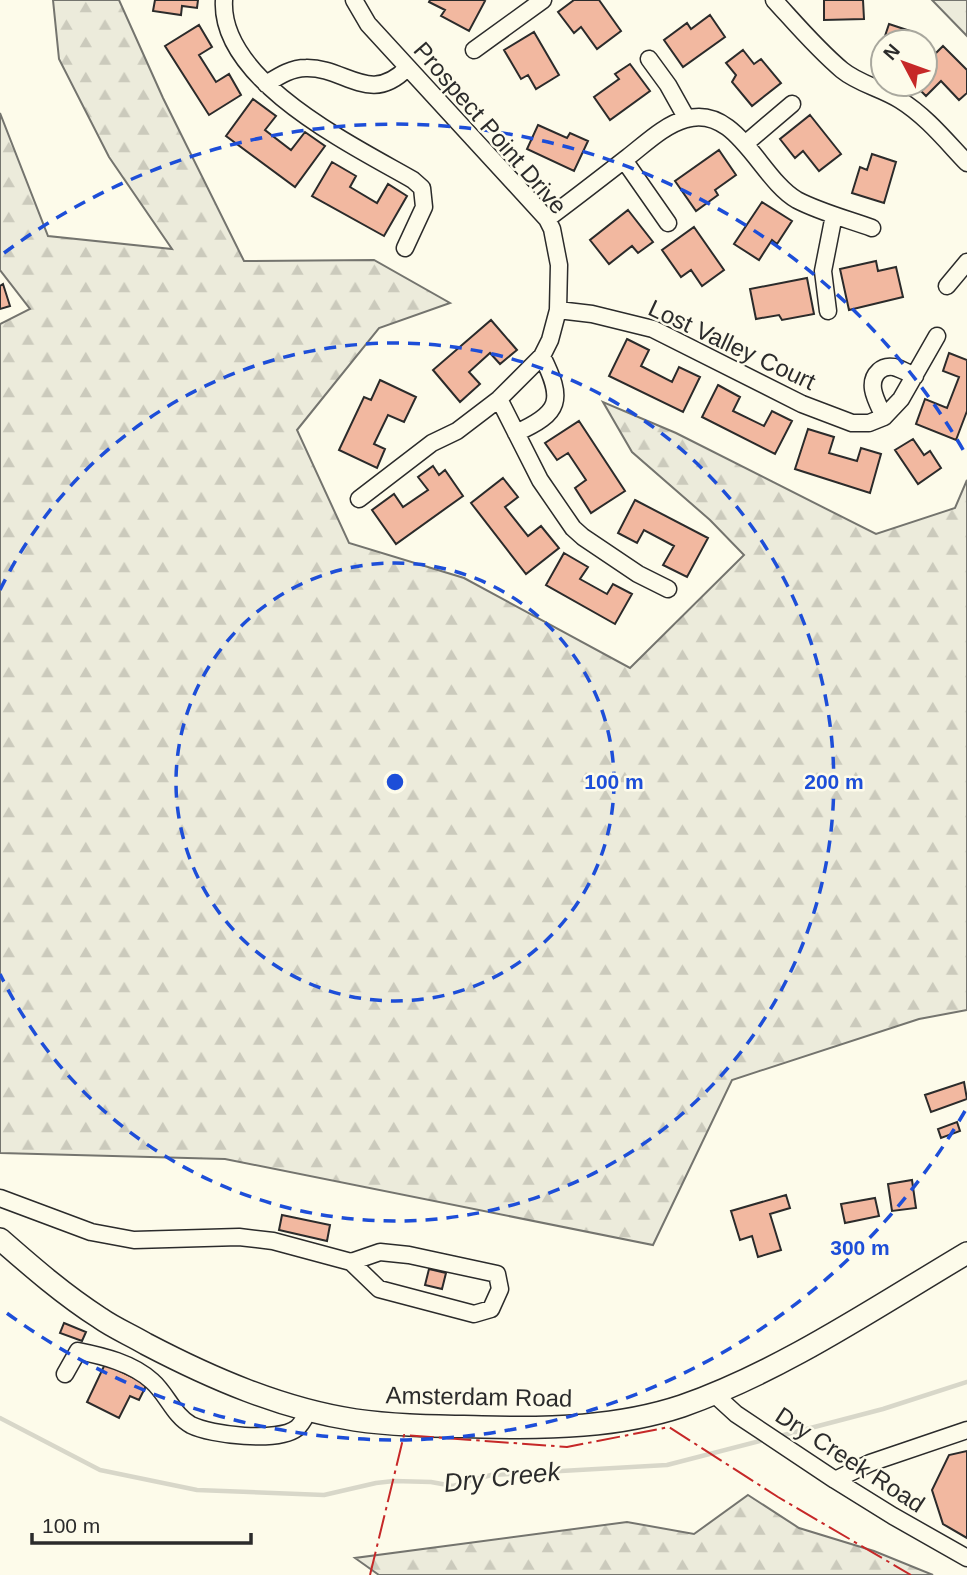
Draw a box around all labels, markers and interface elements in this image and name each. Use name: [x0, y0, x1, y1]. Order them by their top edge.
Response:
north arrow: [869, 28, 939, 98]
street label: Prospect Point Drive: [408, 36, 572, 219]
text: N: [879, 40, 904, 64]
street label: Lost Valley Court: [644, 294, 820, 395]
centre of rings: [383, 770, 407, 794]
text: 100 m: [584, 770, 644, 793]
text: 200 m: [804, 770, 864, 793]
text: 300 m: [830, 1236, 890, 1259]
street label: Amsterdam Road: [385, 1381, 573, 1412]
street label: Dry Creek Road: [771, 1401, 930, 1518]
water label: Dry Creek: [442, 1456, 564, 1498]
scale bar: [32, 1502, 250, 1546]
text: 100 m: [42, 1514, 100, 1537]

